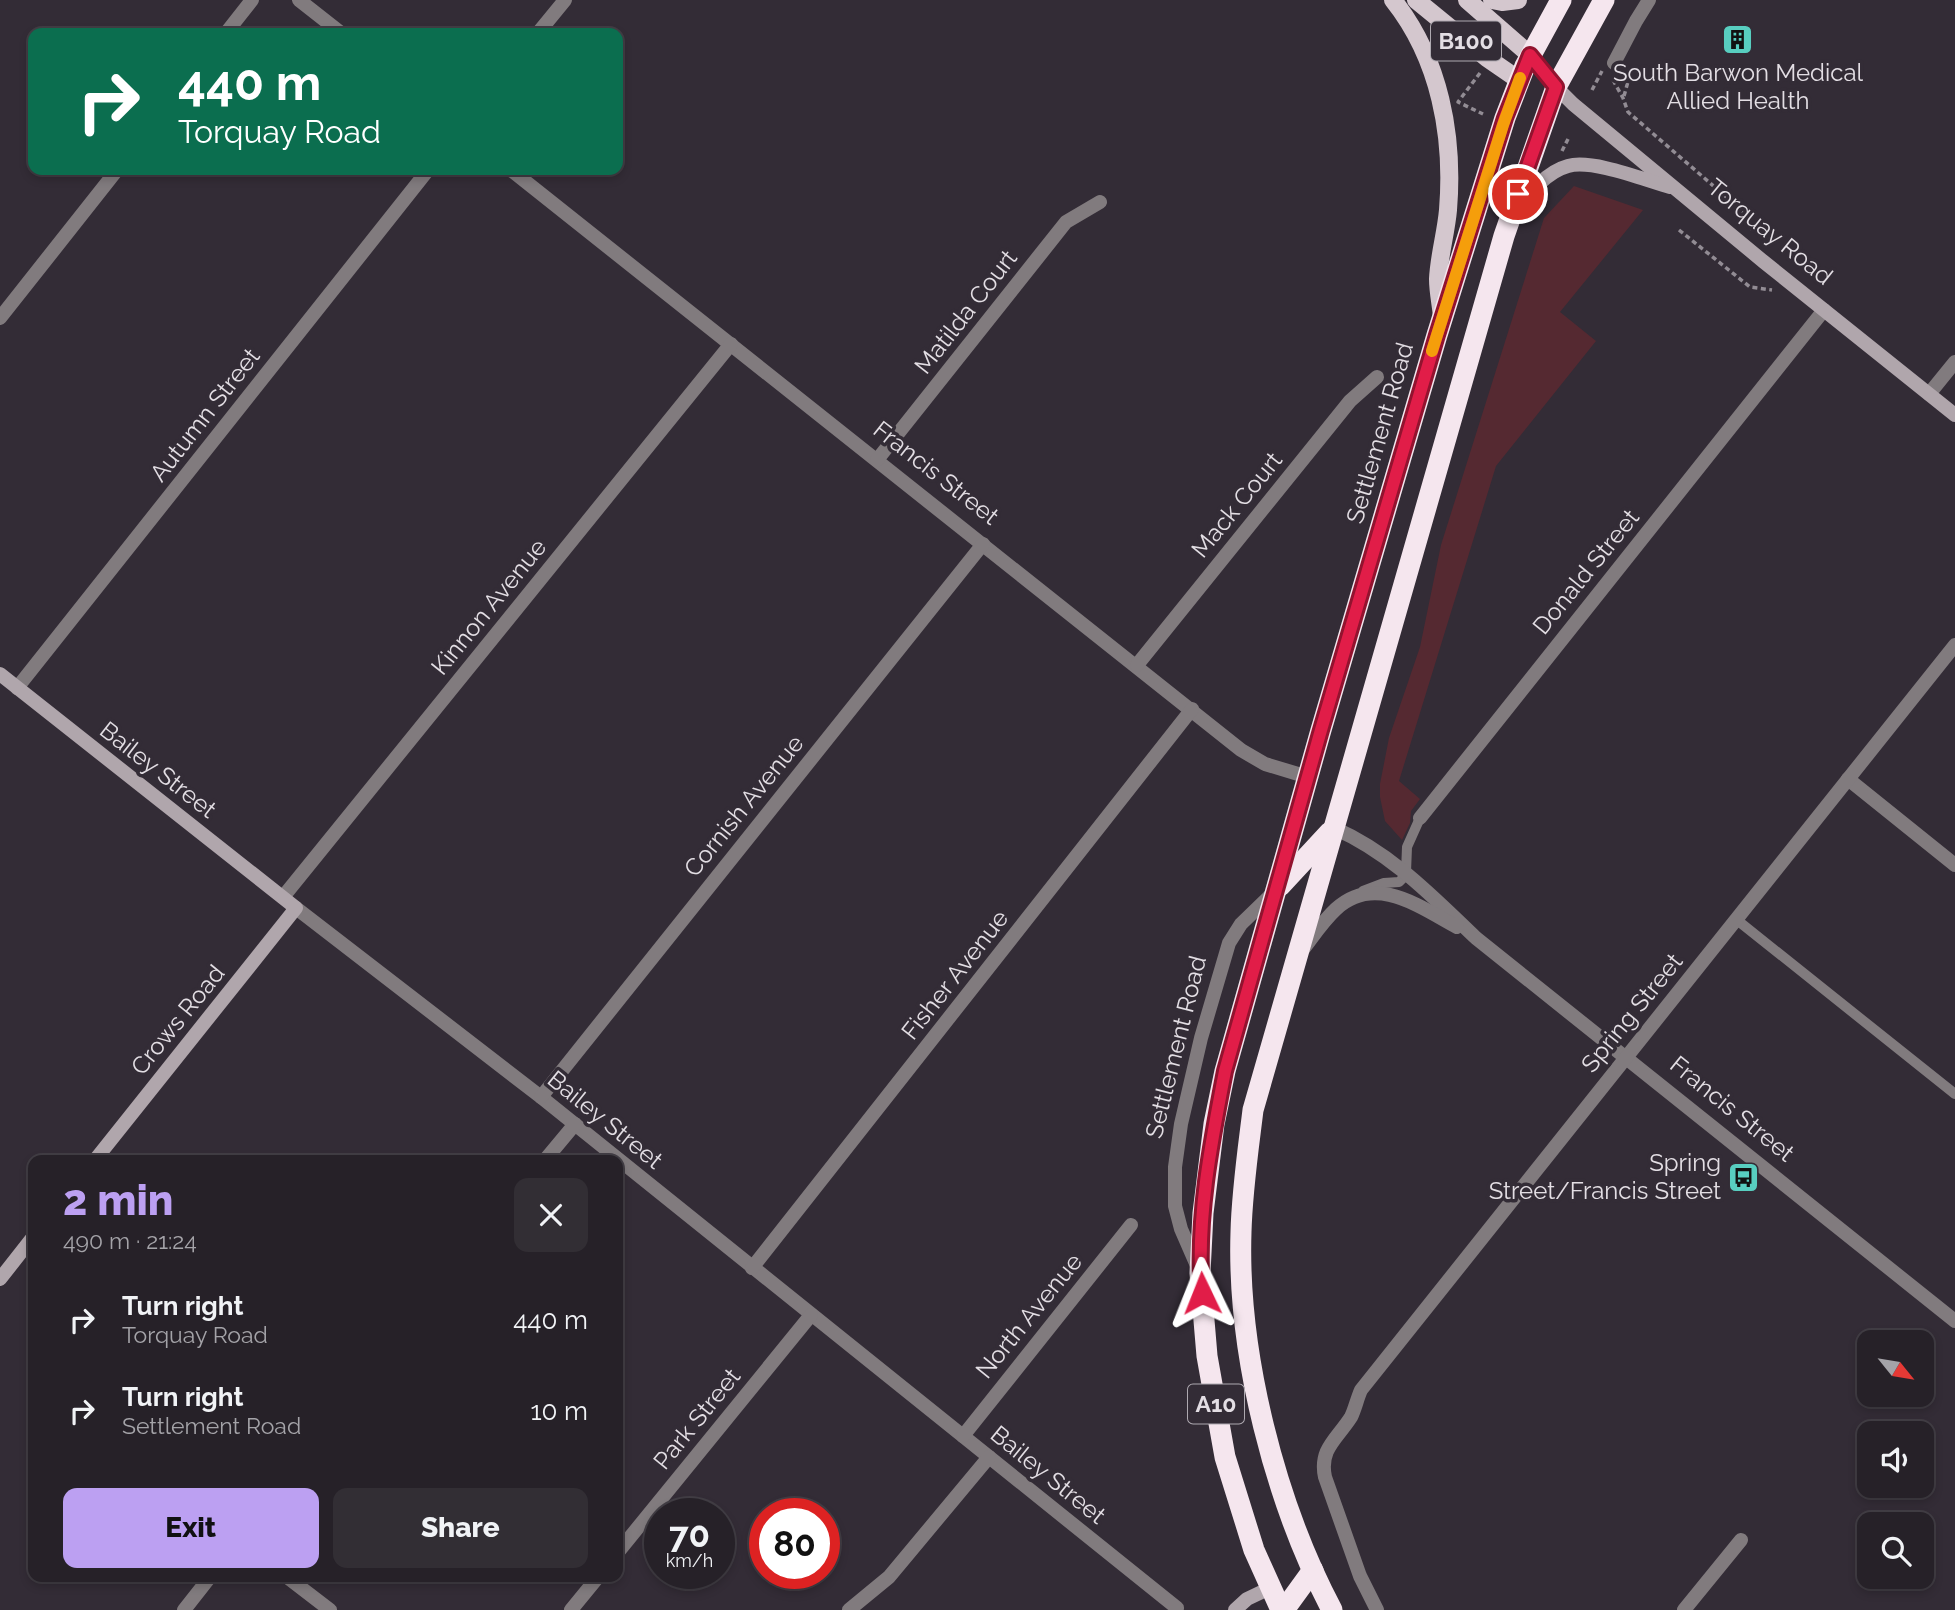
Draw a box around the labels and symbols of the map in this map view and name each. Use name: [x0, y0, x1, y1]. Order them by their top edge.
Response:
road number: B100: [1431, 22, 1501, 60]
building icon: South Barwon Medical Allied Health: [1721, 22, 1755, 56]
place label: South Barwon Medical Allied Health: [1613, 58, 1864, 115]
pin: [1488, 164, 1548, 224]
street label: Torquay Road: [1702, 172, 1839, 291]
street label: Matilda Court: [908, 244, 1023, 379]
street label: Settlement Road: [1340, 339, 1419, 527]
street label: Autumn Street: [144, 342, 266, 487]
street label: Francis Street: [868, 415, 1005, 531]
street label: Mack Court: [1185, 446, 1288, 563]
street label: Donald Street: [1526, 503, 1645, 640]
street label: Kinnon Avenue: [425, 533, 552, 681]
street label: Bailey Street: [94, 715, 222, 824]
street label: Cornish Avenue: [678, 729, 809, 882]
street label: Fisher Avenue: [895, 904, 1014, 1045]
street label: Spring Street: [1575, 947, 1688, 1078]
street label: Settlement Road: [1139, 953, 1212, 1141]
street label: Crows Road: [125, 959, 231, 1080]
street label: Francis Street: [1664, 1050, 1800, 1167]
street label: Bailey Street: [542, 1064, 669, 1175]
place label: Spring Street/Francis Street: [1489, 1148, 1721, 1205]
bus stop icon: Spring Street/Francis Street: [1727, 1160, 1761, 1194]
street label: North Avenue: [969, 1247, 1088, 1384]
position arrow: [1165, 1256, 1239, 1330]
north arrow: [1857, 1330, 1934, 1407]
street label: Park Street: [647, 1362, 746, 1475]
road number: A10: [1188, 1385, 1244, 1424]
street label: Bailey Street: [985, 1419, 1112, 1530]
speed limit sign: 80: [749, 1498, 840, 1589]

